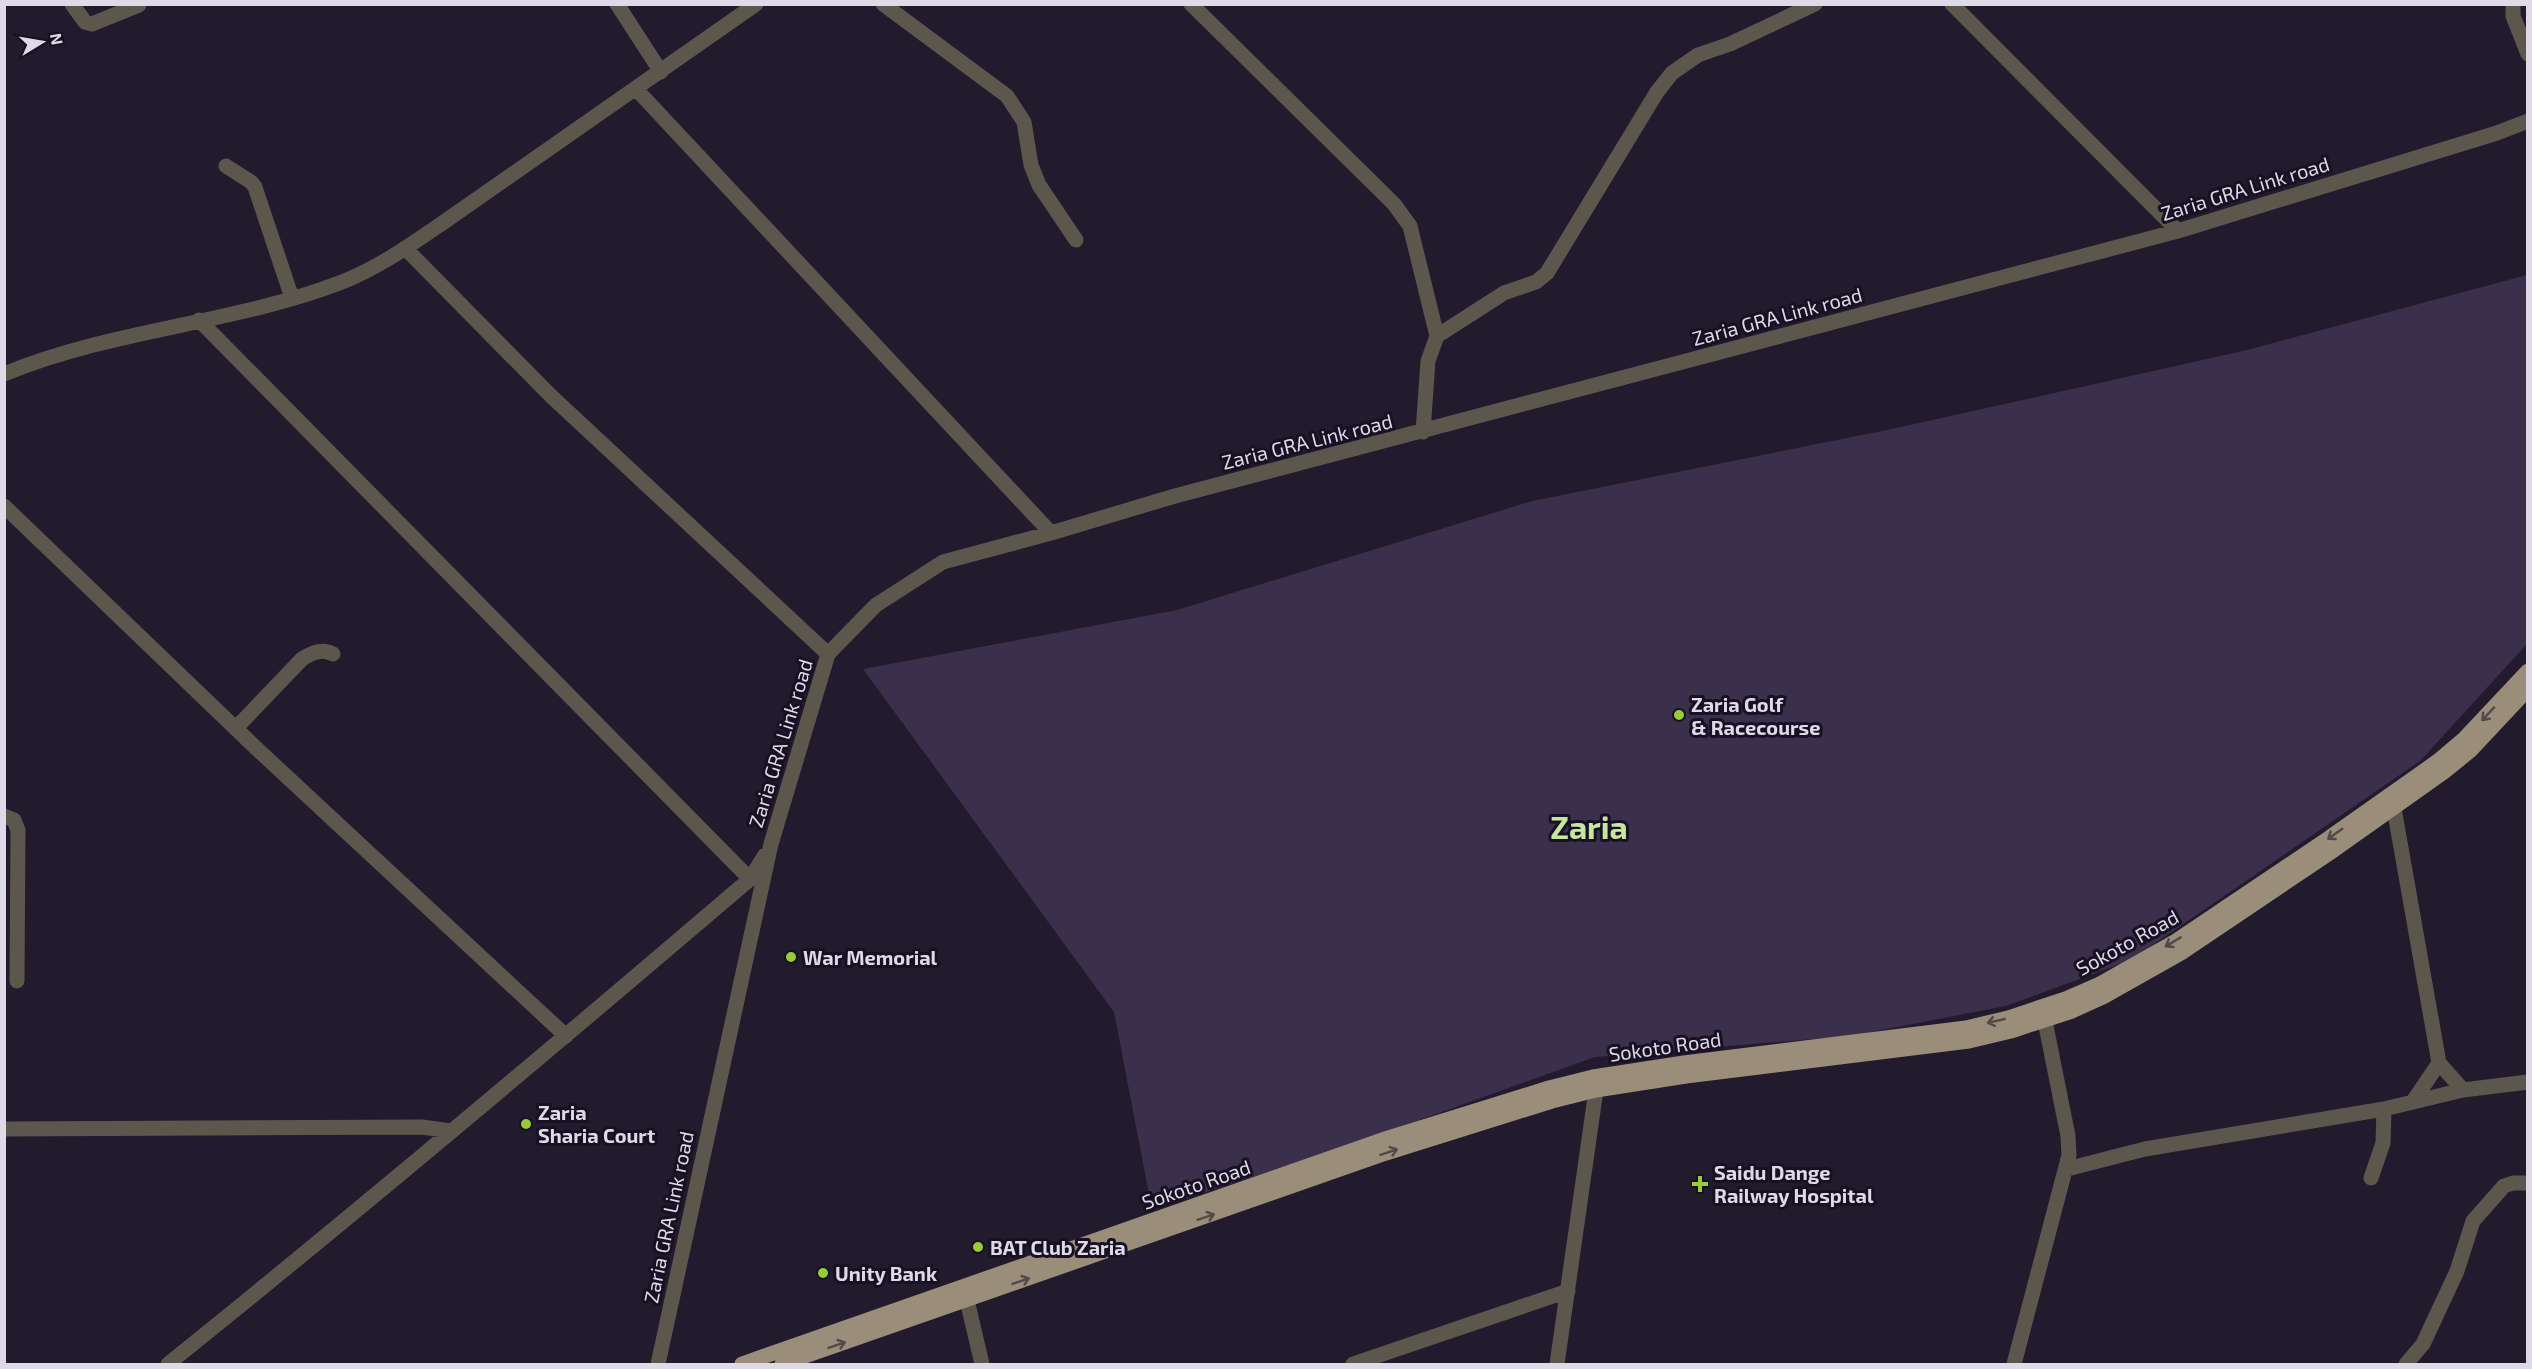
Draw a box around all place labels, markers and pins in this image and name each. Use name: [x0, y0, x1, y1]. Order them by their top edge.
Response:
place label: Zaria Golf & Racecourse: [1691, 692, 1820, 739]
marker: Zaria Golf & Racecourse: [1672, 708, 1686, 722]
place label: War Memorial: [803, 945, 938, 969]
marker: War Memorial: [784, 950, 798, 964]
place label: Zaria Sharia Court: [538, 1100, 655, 1147]
marker: Zaria Sharia Court: [519, 1117, 533, 1131]
place label: Saidu Dange Railway Hospital: [1714, 1160, 1874, 1208]
marker: Saidu Dange Railway Hospital: [1691, 1175, 1709, 1193]
place label: BAT Club Zaria: [990, 1235, 1126, 1259]
marker: BAT Club Zaria: [971, 1240, 985, 1254]
place label: Unity Bank: [835, 1261, 938, 1286]
marker: Unity Bank: [816, 1266, 830, 1280]

